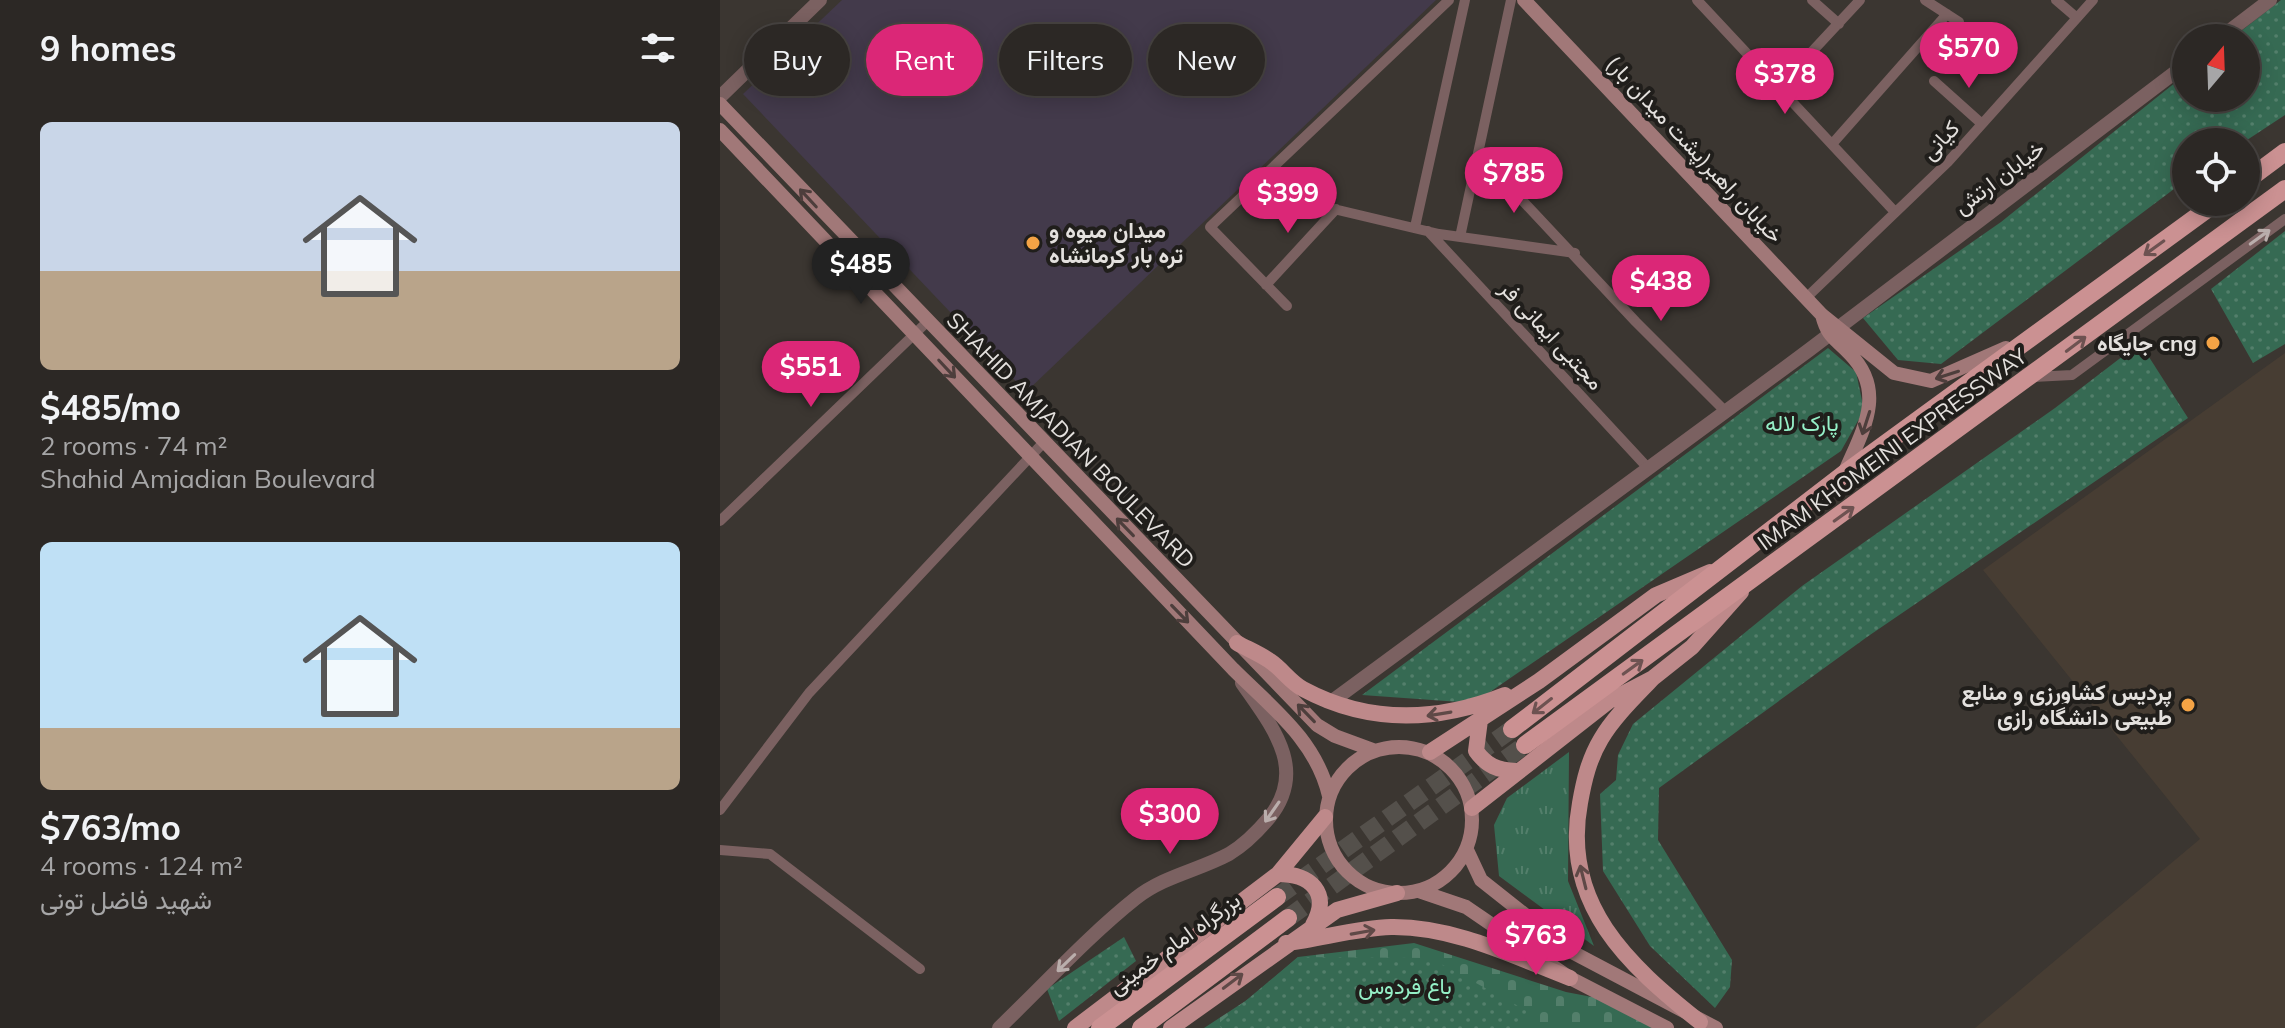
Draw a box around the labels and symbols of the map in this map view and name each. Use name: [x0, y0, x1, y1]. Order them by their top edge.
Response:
pin: $570: [1922, 22, 2016, 90]
north arrow: [2172, 24, 2260, 112]
pin: $378: [1738, 48, 1832, 116]
street label: خیابان راهبر(پشت میدان بار): [1600, 49, 1789, 249]
street label: کیانی: [1915, 114, 1965, 166]
street label: خیابان ارتش: [1948, 134, 2050, 220]
pin: $785: [1467, 147, 1561, 215]
pin: $399: [1241, 167, 1335, 235]
one-way arrow: [800, 189, 818, 209]
place label: میدان میوه و تره بار کرمانشاه: [1049, 216, 1183, 269]
one-way arrow: [2249, 229, 2271, 245]
marker: میدان میوه و تره بار کرمانشاه: [1024, 234, 1042, 252]
pin: $485: [814, 238, 908, 306]
one-way arrow: [2144, 240, 2166, 257]
pin: $438: [1614, 255, 1708, 323]
street label: مجتبی ایمانی فر: [1494, 274, 1610, 396]
street label: SHAHID AMJADIAN BOULEVARD: [941, 306, 1201, 574]
place label: جایگاه cng: [2097, 329, 2197, 357]
marker: جایگاه cng: [2204, 334, 2222, 352]
one-way arrow: [2065, 336, 2086, 353]
pin: $551: [764, 341, 858, 409]
street label: IMAM KHOMEINI EXPRESSWAY: [1752, 341, 2033, 556]
one-way arrow: [938, 359, 956, 379]
one-way arrow: [1934, 369, 1959, 384]
park label: پارک لاله: [1765, 409, 1839, 438]
one-way arrow: [1857, 410, 1872, 435]
one-way arrow: [1833, 506, 1854, 523]
one-way arrow: [1115, 517, 1134, 537]
one-way arrow: [1171, 604, 1189, 624]
one-way arrow: [1622, 659, 1644, 675]
place label: پردیس کشاورزی و منابع طبیعی دانشگاه رازی: [1962, 678, 2172, 731]
marker: پردیس کشاورزی و منابع طبیعی دانشگاه رازی: [2179, 696, 2197, 714]
one-way arrow: [1532, 697, 1553, 714]
one-way arrow: [1296, 703, 1315, 723]
one-way arrow: [1427, 707, 1452, 722]
pin: $300: [1123, 788, 1217, 856]
one-way arrow: [1264, 800, 1280, 822]
one-way arrow: [1575, 865, 1590, 891]
street label: بزرگراه امام خمینی: [1102, 886, 1246, 1001]
pin: $763: [1489, 909, 1583, 977]
one-way arrow: [1350, 923, 1375, 938]
one-way arrow: [1057, 953, 1076, 972]
park label: باغ فردوس: [1358, 972, 1452, 1001]
one-way arrow: [1222, 973, 1243, 990]

